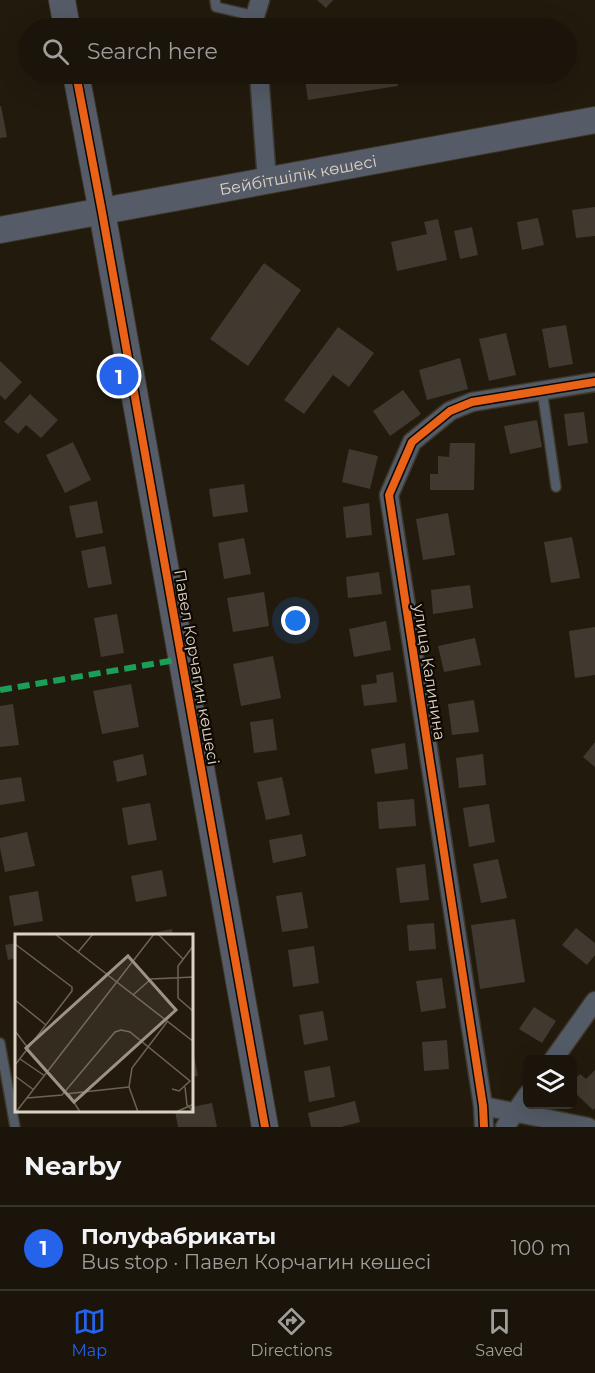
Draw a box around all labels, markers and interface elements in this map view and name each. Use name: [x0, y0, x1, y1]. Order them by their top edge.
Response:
search box: [18, 18, 577, 84]
icon: search: [39, 35, 72, 68]
text: Search here: [87, 38, 218, 65]
street label: Бейбітшілік көшесі: [218, 152, 378, 199]
pin: 1: [100, 354, 138, 398]
street label: Павел Корчагин көшесі: [170, 568, 223, 766]
street label: улица Калинина: [409, 602, 450, 741]
your location: [281, 606, 310, 635]
inset map: [15, 934, 194, 1112]
map controls: [523, 1055, 577, 1109]
button: layers: [523, 1055, 577, 1109]
text: Nearby: [24, 1150, 121, 1182]
text: Полуфабрикаты: [81, 1223, 276, 1250]
text: 1: [40, 1236, 47, 1260]
text: 100 m: [511, 1236, 571, 1260]
text: Bus stop · Павел Корчагин көшесі: [81, 1250, 431, 1274]
tab: Map: [72, 1305, 107, 1360]
tab: Directions: [250, 1305, 332, 1360]
tab: Saved: [475, 1305, 523, 1360]

